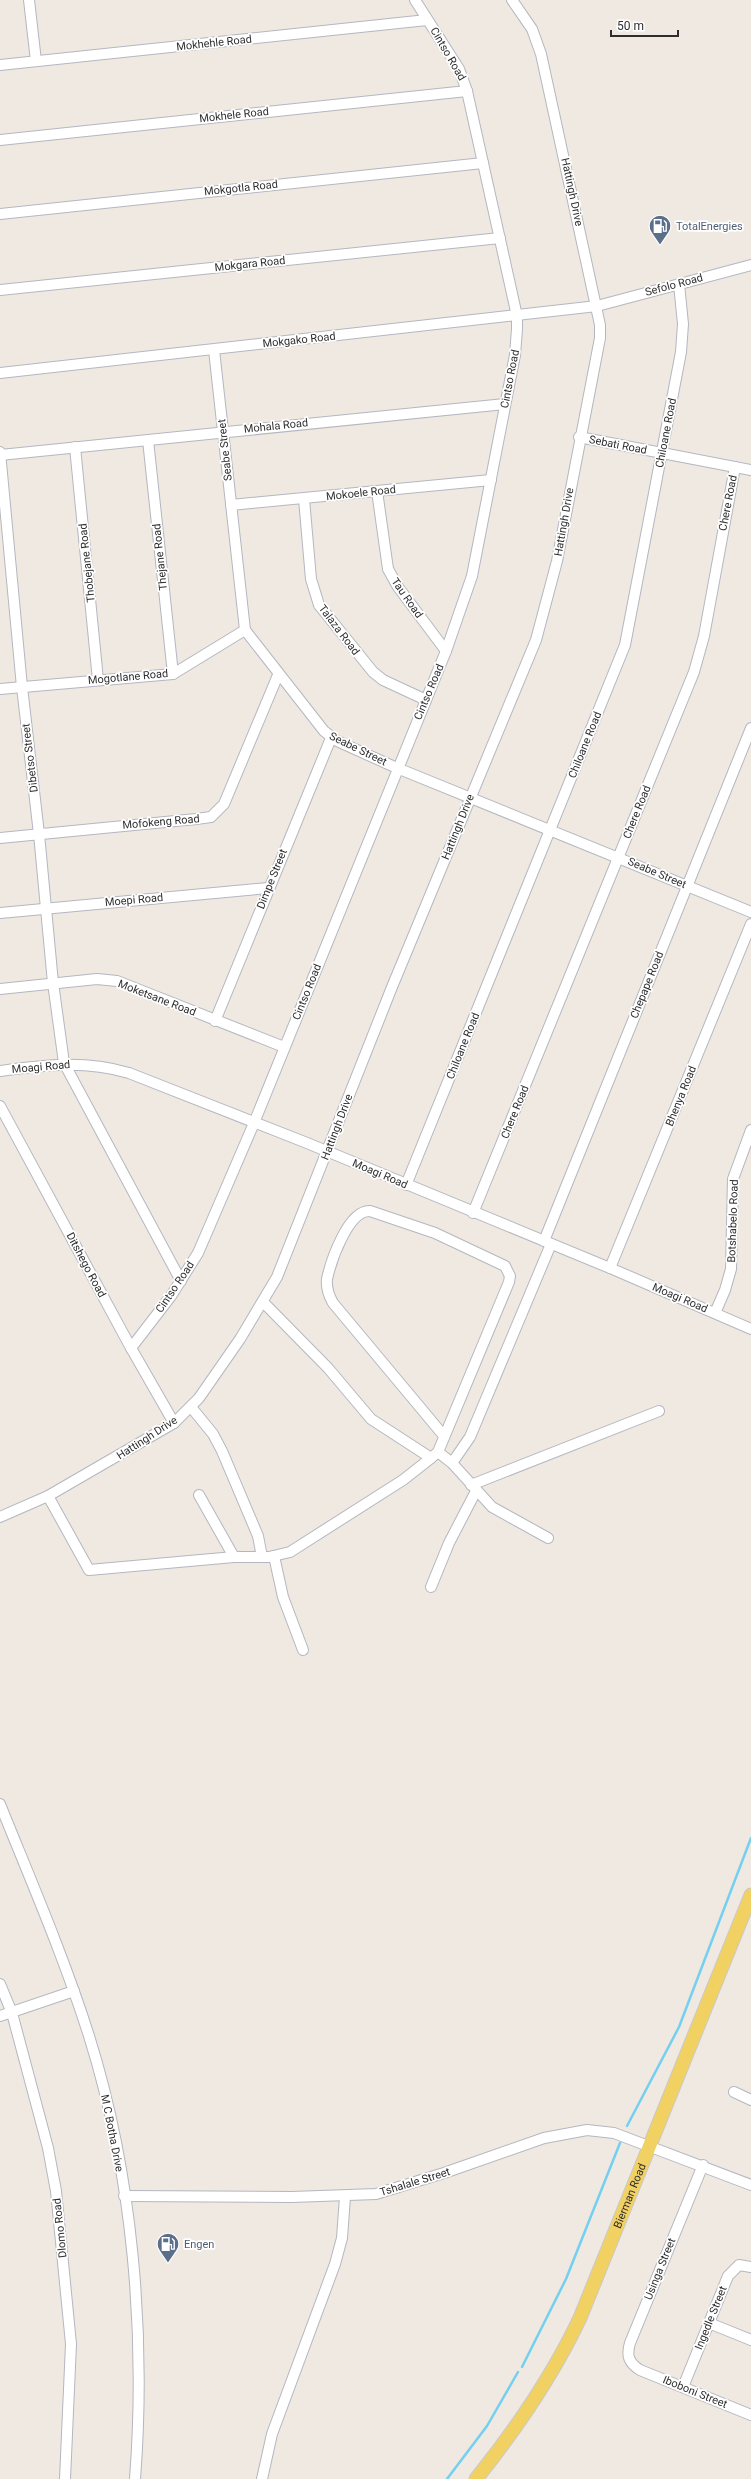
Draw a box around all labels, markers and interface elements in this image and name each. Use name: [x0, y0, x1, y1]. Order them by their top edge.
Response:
scale bar: [611, 12, 678, 38]
text: 50 m: [617, 19, 644, 33]
street label: Cintso Road: [428, 25, 468, 83]
street label: Mokhehle Road: [176, 33, 252, 53]
street label: Mokhele Road: [199, 105, 269, 125]
street label: Hattingh Drive: [558, 157, 586, 227]
street label: Mokgotla Road: [204, 178, 278, 198]
fuel station icon: TotalEnergies: [647, 213, 673, 246]
place label: TotalEnergies: [676, 220, 743, 233]
street label: Mokgara Road: [214, 254, 286, 274]
street label: Sefolo Road: [644, 271, 704, 299]
street label: Mokgako Road: [262, 330, 336, 350]
street label: Cintso Road: [498, 349, 522, 409]
street label: Chiloane Road: [653, 397, 679, 469]
street label: Mohala Road: [243, 416, 309, 436]
street label: Seabe Street: [215, 418, 235, 482]
street label: Sebati Road: [588, 433, 648, 457]
street label: Chere Road: [716, 474, 740, 532]
street label: Mokoele Road: [325, 483, 397, 503]
street label: Hattingh Drive: [552, 487, 576, 557]
street label: Thobejane Road: [76, 523, 98, 603]
street label: Thejane Road: [150, 523, 170, 591]
street label: Tau Road: [388, 575, 426, 621]
street label: Talaza Road: [316, 602, 362, 658]
street label: Cintso Road: [411, 662, 447, 722]
street label: Mogotlane Road: [87, 667, 169, 687]
street label: Chiloane Road: [566, 710, 604, 780]
street label: Dibetso Street: [19, 722, 41, 793]
street label: Seabe Street: [327, 730, 389, 769]
street label: Chere Road: [620, 783, 654, 841]
street label: Hattingh Drive: [439, 792, 477, 862]
street label: Mofokeng Road: [122, 812, 200, 832]
street label: Dimpe Street: [254, 847, 290, 911]
street label: Seabe Street: [626, 855, 688, 891]
street label: Moepi Road: [104, 891, 164, 909]
street label: Chepape Road: [628, 950, 666, 1020]
street label: Cintso Road: [290, 962, 324, 1022]
street label: Moketsane Road: [116, 977, 198, 1019]
street label: Chiloane Road: [444, 1011, 482, 1081]
street label: Moagi Road: [11, 1058, 71, 1076]
street label: Bhenya Road: [663, 1064, 699, 1128]
street label: Chere Road: [498, 1083, 532, 1141]
street label: Hattingh Drive: [318, 1092, 356, 1162]
street label: Moagi Road: [350, 1157, 410, 1191]
street label: Botshabelo Road: [725, 1179, 741, 1263]
street label: Ditshego Road: [63, 1230, 109, 1300]
street label: Cintso Road: [153, 1259, 197, 1315]
street label: Moagi Road: [650, 1281, 710, 1315]
street label: Hattingh Drive: [114, 1414, 180, 1462]
street label: M C Botha Drive: [98, 2093, 126, 2173]
street label: Bierman Road: [611, 2161, 648, 2230]
street label: Tshalale Street: [378, 2165, 452, 2199]
street label: Dlomo Road: [50, 2197, 70, 2259]
fuel station icon: Engen: [155, 2231, 181, 2264]
street label: Usinga Street: [642, 2236, 678, 2302]
place label: Engen: [184, 2238, 214, 2251]
street label: Ingedle Street: [692, 2284, 730, 2352]
street label: Iboboni Street: [661, 2373, 730, 2411]

